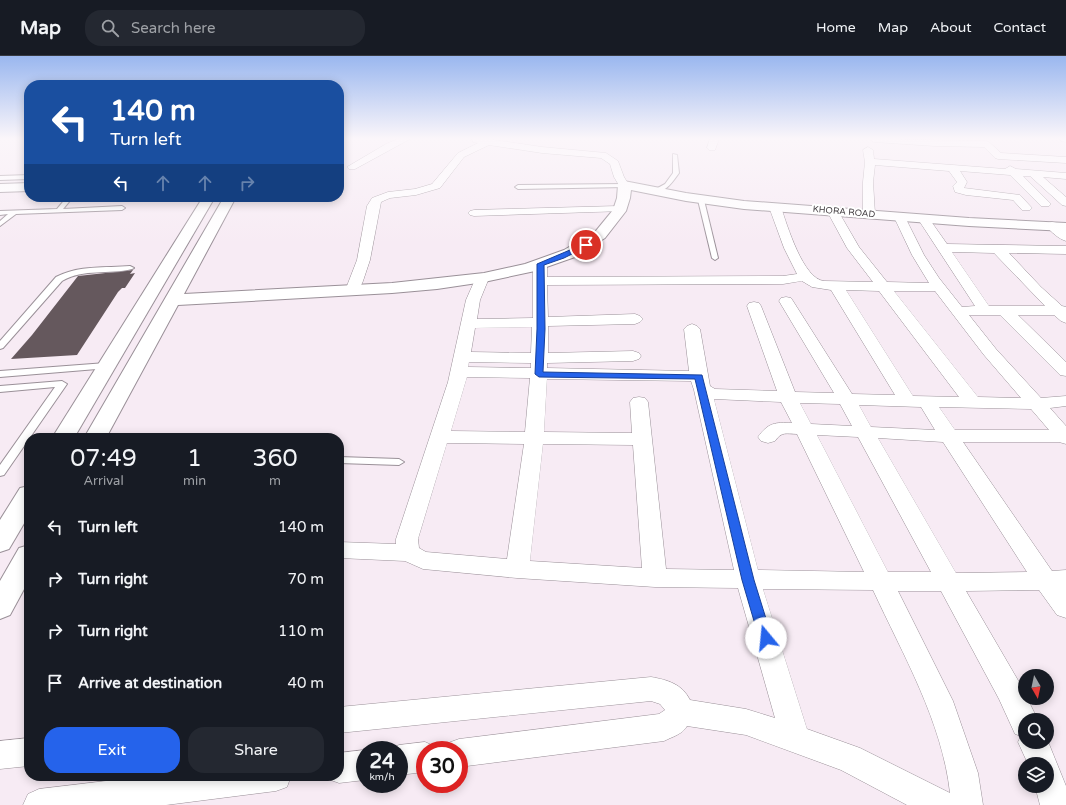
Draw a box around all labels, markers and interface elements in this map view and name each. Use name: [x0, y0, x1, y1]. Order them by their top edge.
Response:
search box: [85, 10, 365, 46]
text: Map: [20, 17, 61, 39]
icon: search: [99, 17, 121, 39]
text: Search here: [131, 19, 215, 37]
text: Home: [816, 19, 856, 36]
text: Map: [878, 19, 908, 36]
text: About: [930, 19, 972, 36]
text: Contact: [994, 19, 1046, 36]
text: 140 m: [110, 94, 196, 128]
icon: left: [44, 96, 96, 148]
text: Turn left: [110, 128, 182, 150]
icon: left: [110, 172, 132, 194]
icon: ahead: [152, 172, 174, 194]
icon: ahead: [194, 172, 216, 194]
icon: right: [236, 172, 258, 194]
street label: KHORA ROAD: [812, 204, 876, 220]
pin: [569, 228, 603, 262]
icon: arrive: [575, 234, 597, 256]
text: 07:49: [70, 444, 137, 473]
text: 1: [187, 444, 202, 473]
text: 360: [252, 444, 298, 473]
text: Arrival: [83, 473, 124, 489]
text: min: [183, 473, 206, 489]
text: m: [269, 473, 281, 489]
icon: left: [44, 516, 66, 538]
text: Turn left: [78, 518, 138, 536]
text: 140 m: [278, 518, 324, 536]
icon: right: [44, 568, 66, 590]
text: Turn right: [78, 570, 148, 588]
text: 70 m: [287, 570, 324, 588]
position arrow: [745, 617, 787, 659]
icon: right: [44, 620, 66, 642]
text: Turn right: [78, 622, 148, 640]
text: 110 m: [278, 622, 324, 640]
north arrow: [1018, 669, 1054, 705]
map controls: [1018, 669, 1054, 793]
icon: arrive: [44, 672, 66, 694]
text: Arrive at destination: [78, 674, 222, 692]
text: 40 m: [287, 674, 324, 692]
button: search: [1018, 713, 1054, 749]
button: Exit: [44, 727, 180, 773]
button: Share: [188, 727, 324, 773]
speed limit sign: 30: [416, 741, 468, 793]
text: 24: [369, 750, 395, 774]
button: layers: [1018, 757, 1054, 793]
text: km/h: [369, 771, 395, 783]

